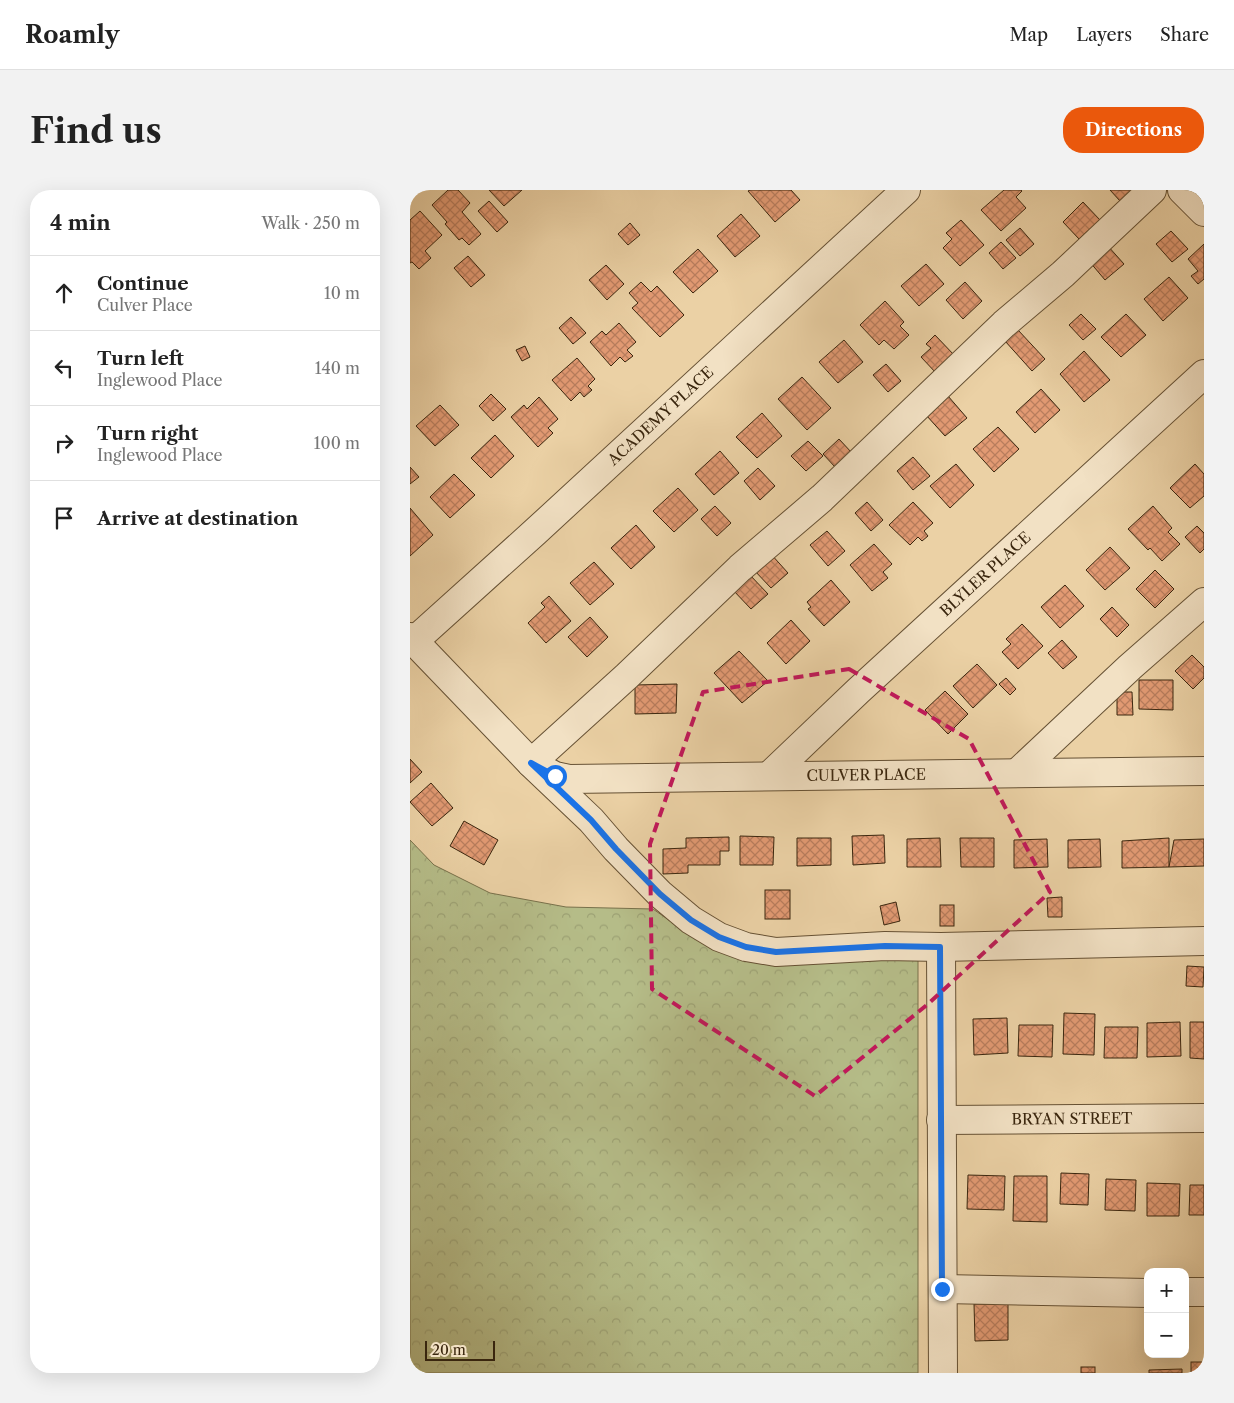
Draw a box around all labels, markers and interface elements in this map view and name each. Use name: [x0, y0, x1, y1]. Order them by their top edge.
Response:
text: Roamly: [25, 20, 119, 49]
text: Map: [1010, 24, 1048, 46]
text: Layers: [1076, 24, 1132, 46]
text: Share: [1160, 24, 1209, 46]
button: Directions: [1063, 107, 1204, 153]
text: Find us: [30, 109, 162, 152]
text: 4 min: [50, 210, 111, 235]
text: Walk · 250 m: [262, 213, 360, 233]
text: Continue: [97, 272, 189, 295]
icon: ahead: [50, 279, 78, 307]
text: 10 m: [324, 283, 360, 303]
text: Culver Place: [97, 295, 193, 315]
text: Turn left: [97, 347, 184, 370]
icon: left: [50, 354, 78, 382]
text: 140 m: [315, 358, 360, 378]
street label: ACADEMY PLACE: [603, 362, 717, 470]
text: Inglewood Place: [97, 370, 223, 390]
text: Turn right: [97, 422, 198, 445]
icon: right: [50, 429, 78, 457]
text: 100 m: [314, 433, 360, 453]
text: Inglewood Place: [97, 445, 223, 465]
icon: arrive: [50, 504, 78, 532]
text: Arrive at destination: [97, 507, 298, 530]
street label: BLYLER PLACE: [936, 528, 1034, 620]
route start: [544, 765, 567, 788]
street label: CULVER PLACE: [806, 765, 926, 785]
street label: BRYAN STREET: [1011, 1109, 1133, 1128]
map controls: [1144, 1268, 1189, 1358]
button: +: [1144, 1268, 1189, 1313]
route end: [931, 1278, 954, 1301]
button: −: [1144, 1313, 1189, 1358]
scale bar: [425, 1338, 495, 1361]
text: 20 m: [432, 1341, 466, 1359]

